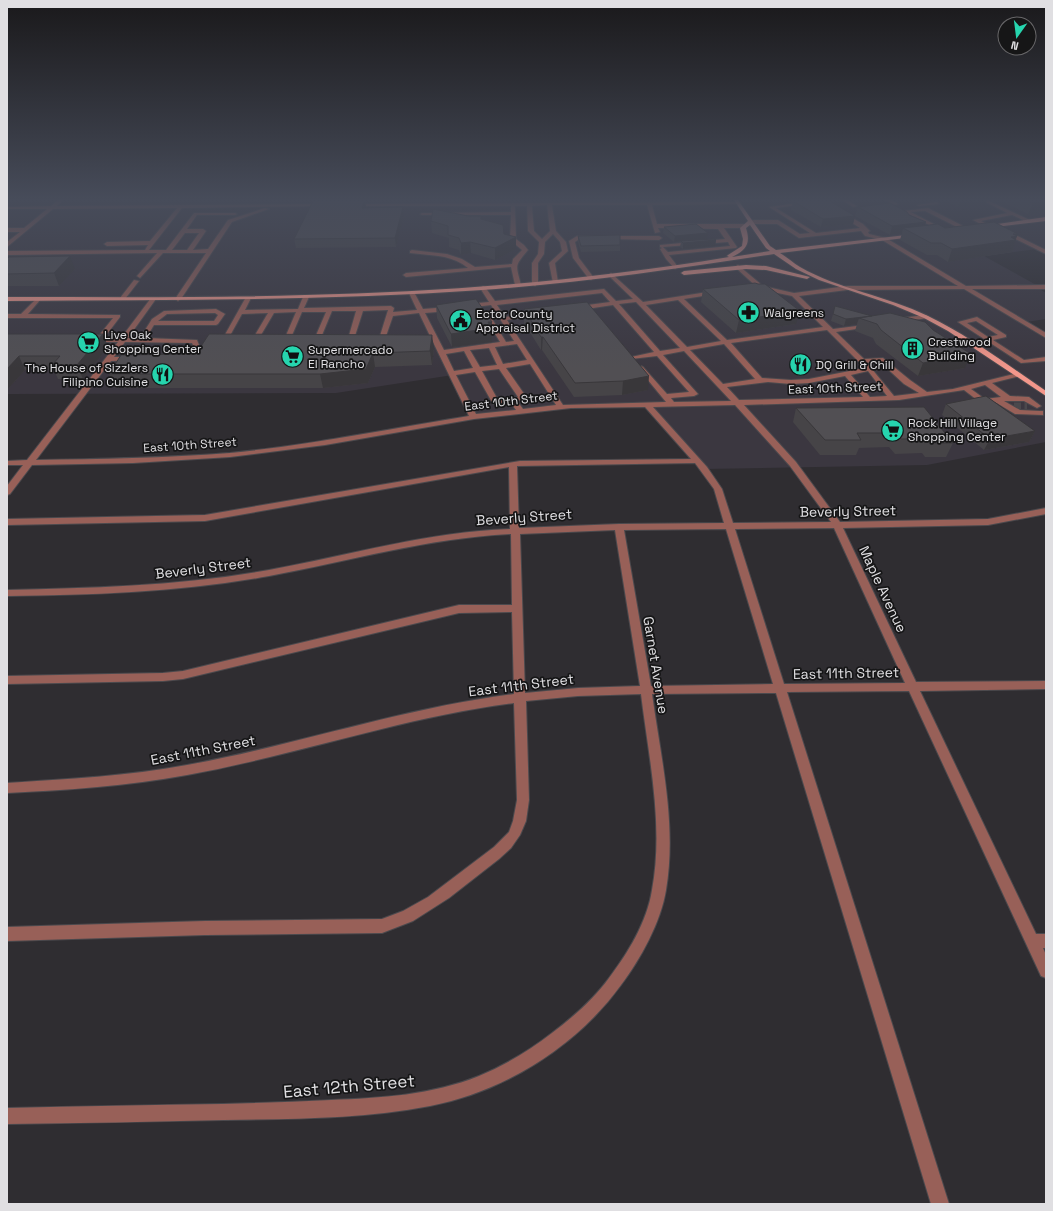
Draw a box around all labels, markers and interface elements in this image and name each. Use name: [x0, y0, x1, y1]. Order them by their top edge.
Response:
north arrow: [997, 16, 1037, 56]
text: N: [1009, 38, 1020, 53]
pharmacy icon: Walgreens: [735, 300, 761, 326]
place label: Walgreens: [764, 305, 824, 321]
place label: Ector County Appraisal District: [476, 306, 575, 336]
public building icon: Ector County Appraisal District: [447, 308, 473, 334]
place label: Live Oak Shopping Center: [104, 327, 202, 357]
supermarket icon: Live Oak Shopping Center: [76, 329, 102, 355]
place label: Crestwood Building: [928, 334, 991, 364]
building icon: Crestwood Building: [900, 336, 926, 362]
place label: Supermercado El Rancho: [308, 342, 393, 372]
supermarket icon: Supermercado El Rancho: [279, 344, 305, 370]
restaurant icon: DQ Grill & Chill: [788, 352, 814, 378]
place label: DQ Grill & Chill: [816, 357, 894, 373]
place label: The House of Sizzlers Filipino Cuisine: [25, 360, 148, 390]
restaurant icon: The House of Sizzlers Filipino Cuisine: [150, 362, 176, 388]
street label: East 10th Street: [788, 378, 882, 398]
street label: East 10th Street: [463, 387, 559, 415]
place label: Rock Hill Village Shopping Center: [908, 415, 1006, 445]
supermarket icon: Rock Hill Village Shopping Center: [879, 417, 905, 443]
street label: East 10th Street: [143, 434, 237, 456]
street label: Beverly Street: [800, 501, 896, 521]
street label: Beverly Street: [475, 505, 573, 529]
street label: Maple Avenue: [855, 543, 911, 635]
street label: Beverly Street: [154, 553, 252, 583]
street label: Garnet Avenue: [639, 615, 673, 715]
street label: East 11th Street: [793, 663, 899, 683]
street label: East 11th Street: [467, 670, 575, 700]
street label: East 11th Street: [149, 731, 257, 769]
street label: East 12th Street: [282, 1069, 416, 1103]

